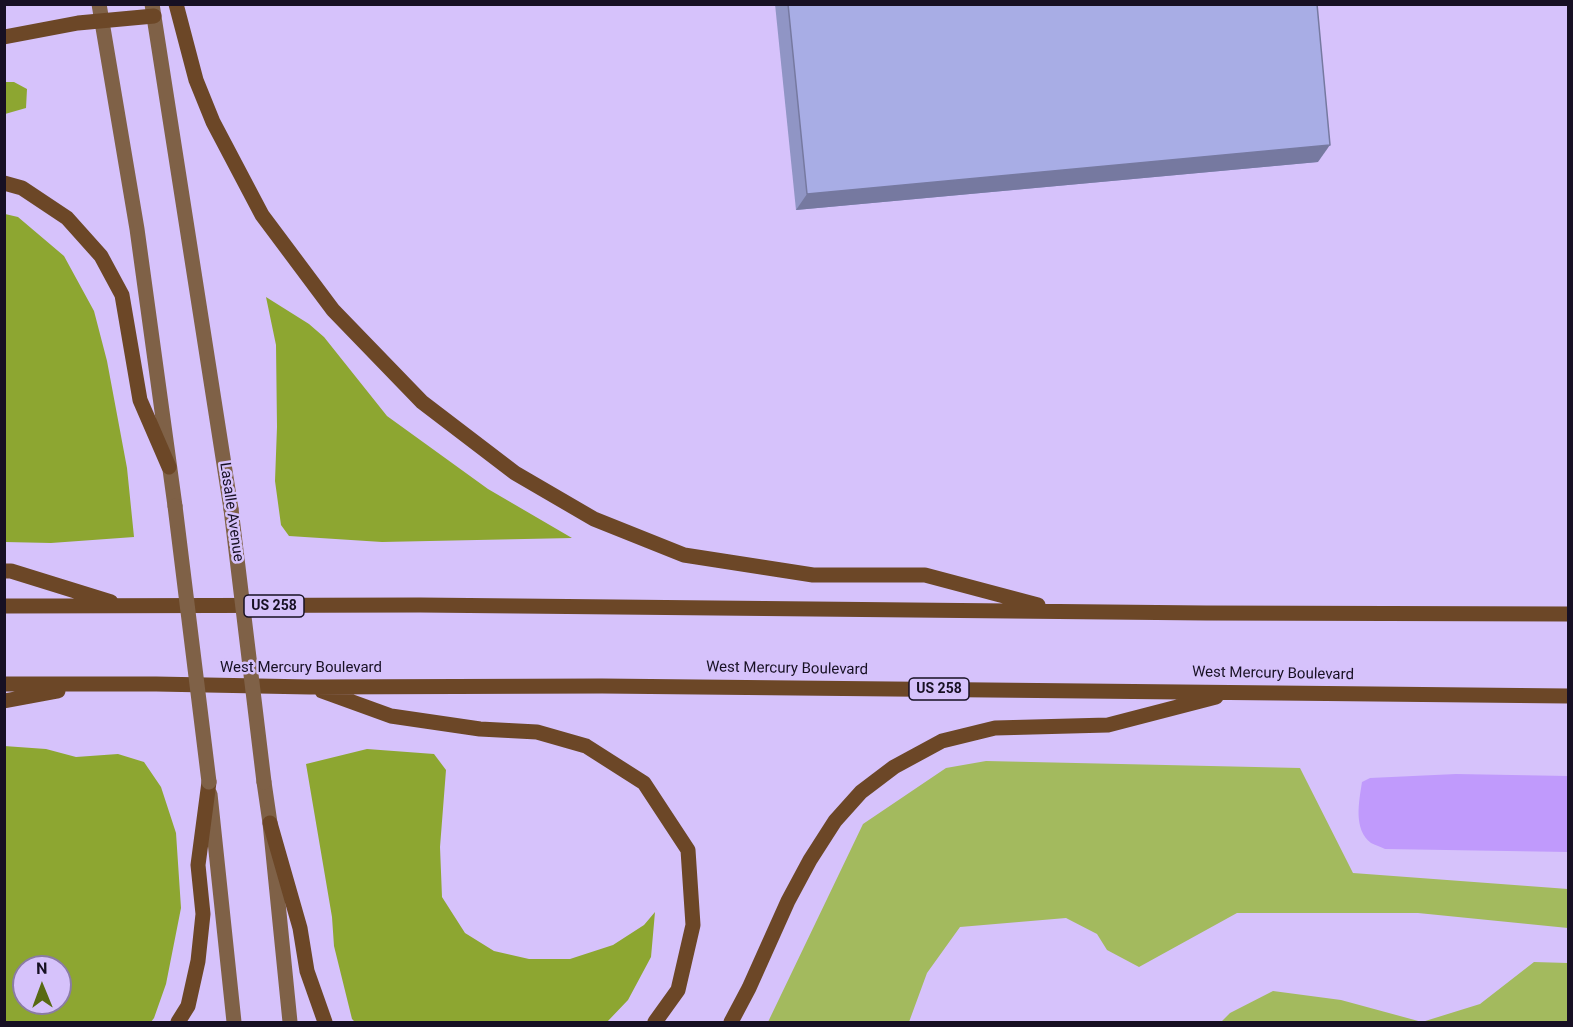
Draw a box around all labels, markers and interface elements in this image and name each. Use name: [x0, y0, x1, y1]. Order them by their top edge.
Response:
street label: Lasalle Avenue: [215, 461, 247, 563]
road number: US 258: [244, 595, 304, 617]
street label: West Mercury Boulevard: [220, 659, 382, 677]
street label: West Mercury Boulevard: [706, 659, 868, 679]
street label: West Mercury Boulevard: [1192, 664, 1354, 684]
road number: US 258: [909, 678, 969, 700]
north arrow: [12, 955, 72, 1015]
text: N: [36, 959, 48, 978]

